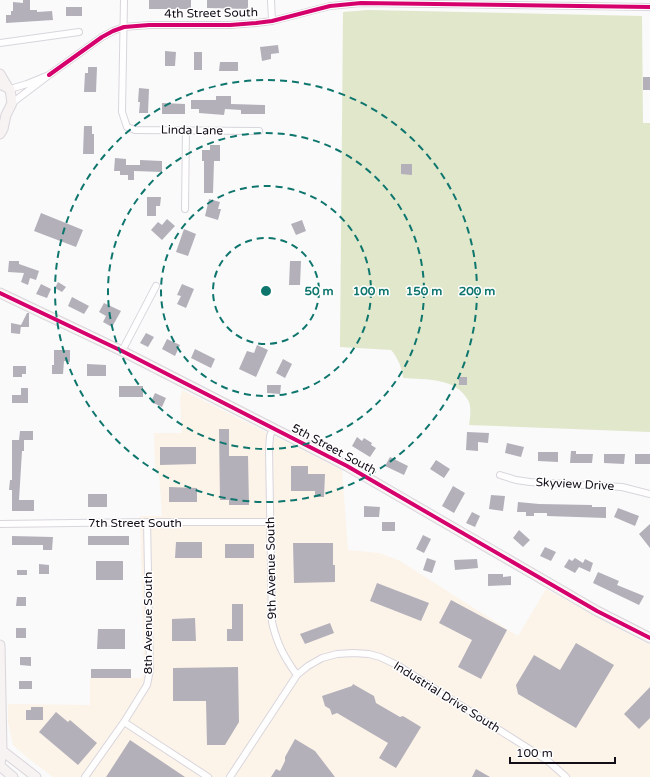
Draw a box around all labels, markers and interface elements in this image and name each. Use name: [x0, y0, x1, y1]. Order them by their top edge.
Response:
street label: 4th Street South: [164, 5, 258, 21]
street label: Linda Lane: [161, 122, 224, 138]
centre of rings: [259, 284, 273, 298]
text: 50 m: [304, 284, 334, 298]
text: 100 m: [353, 284, 389, 298]
text: 150 m: [406, 284, 442, 298]
text: 200 m: [459, 284, 495, 298]
street label: 5th Street South: [289, 421, 379, 477]
street label: Skyview Drive: [535, 475, 615, 493]
street label: 7th Street South: [88, 516, 182, 530]
street label: 9th Avenue South: [263, 517, 279, 619]
street label: 8th Avenue South: [141, 572, 155, 674]
street label: Industrial Drive South: [391, 659, 503, 735]
scale bar: [510, 739, 615, 765]
text: 100 m: [516, 746, 553, 760]

